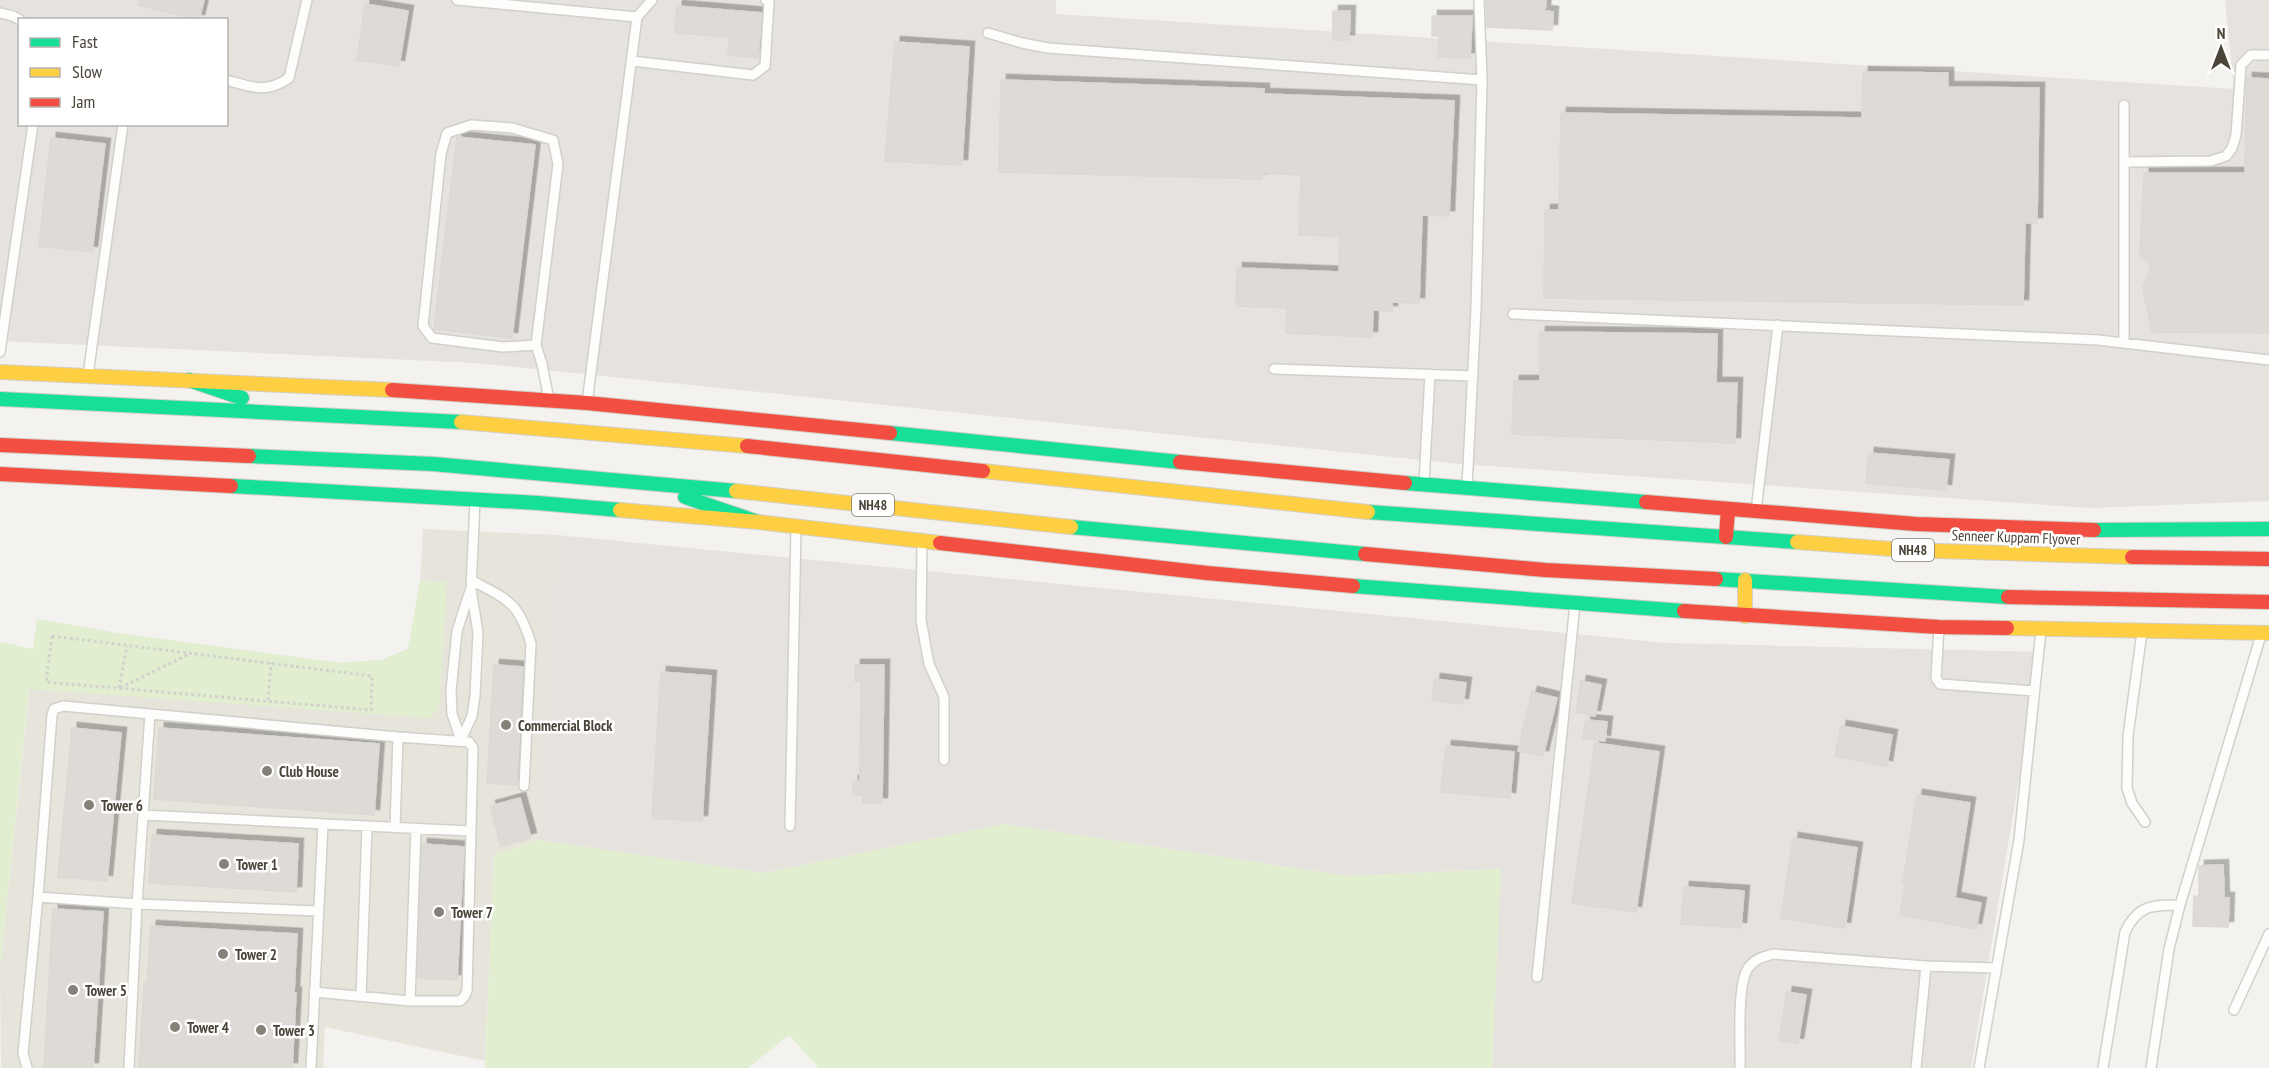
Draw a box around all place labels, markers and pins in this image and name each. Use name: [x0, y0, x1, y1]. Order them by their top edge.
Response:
place label: Commercial Block: [518, 716, 613, 735]
marker: Commercial Block: [499, 718, 513, 732]
place label: Club House: [279, 762, 339, 781]
marker: Club House: [260, 764, 274, 778]
place label: Tower 6: [101, 796, 143, 815]
marker: Tower 6: [82, 798, 96, 812]
place label: Tower 1: [236, 855, 278, 874]
marker: Tower 1: [217, 857, 231, 871]
place label: Tower 7: [451, 903, 493, 922]
marker: Tower 7: [432, 905, 446, 919]
place label: Tower 2: [235, 945, 277, 964]
marker: Tower 2: [216, 947, 230, 961]
place label: Tower 5: [85, 981, 127, 1000]
marker: Tower 5: [66, 983, 80, 997]
place label: Tower 4: [187, 1018, 229, 1037]
marker: Tower 4: [168, 1020, 182, 1034]
place label: Tower 3: [273, 1021, 315, 1040]
marker: Tower 3: [254, 1023, 268, 1037]

